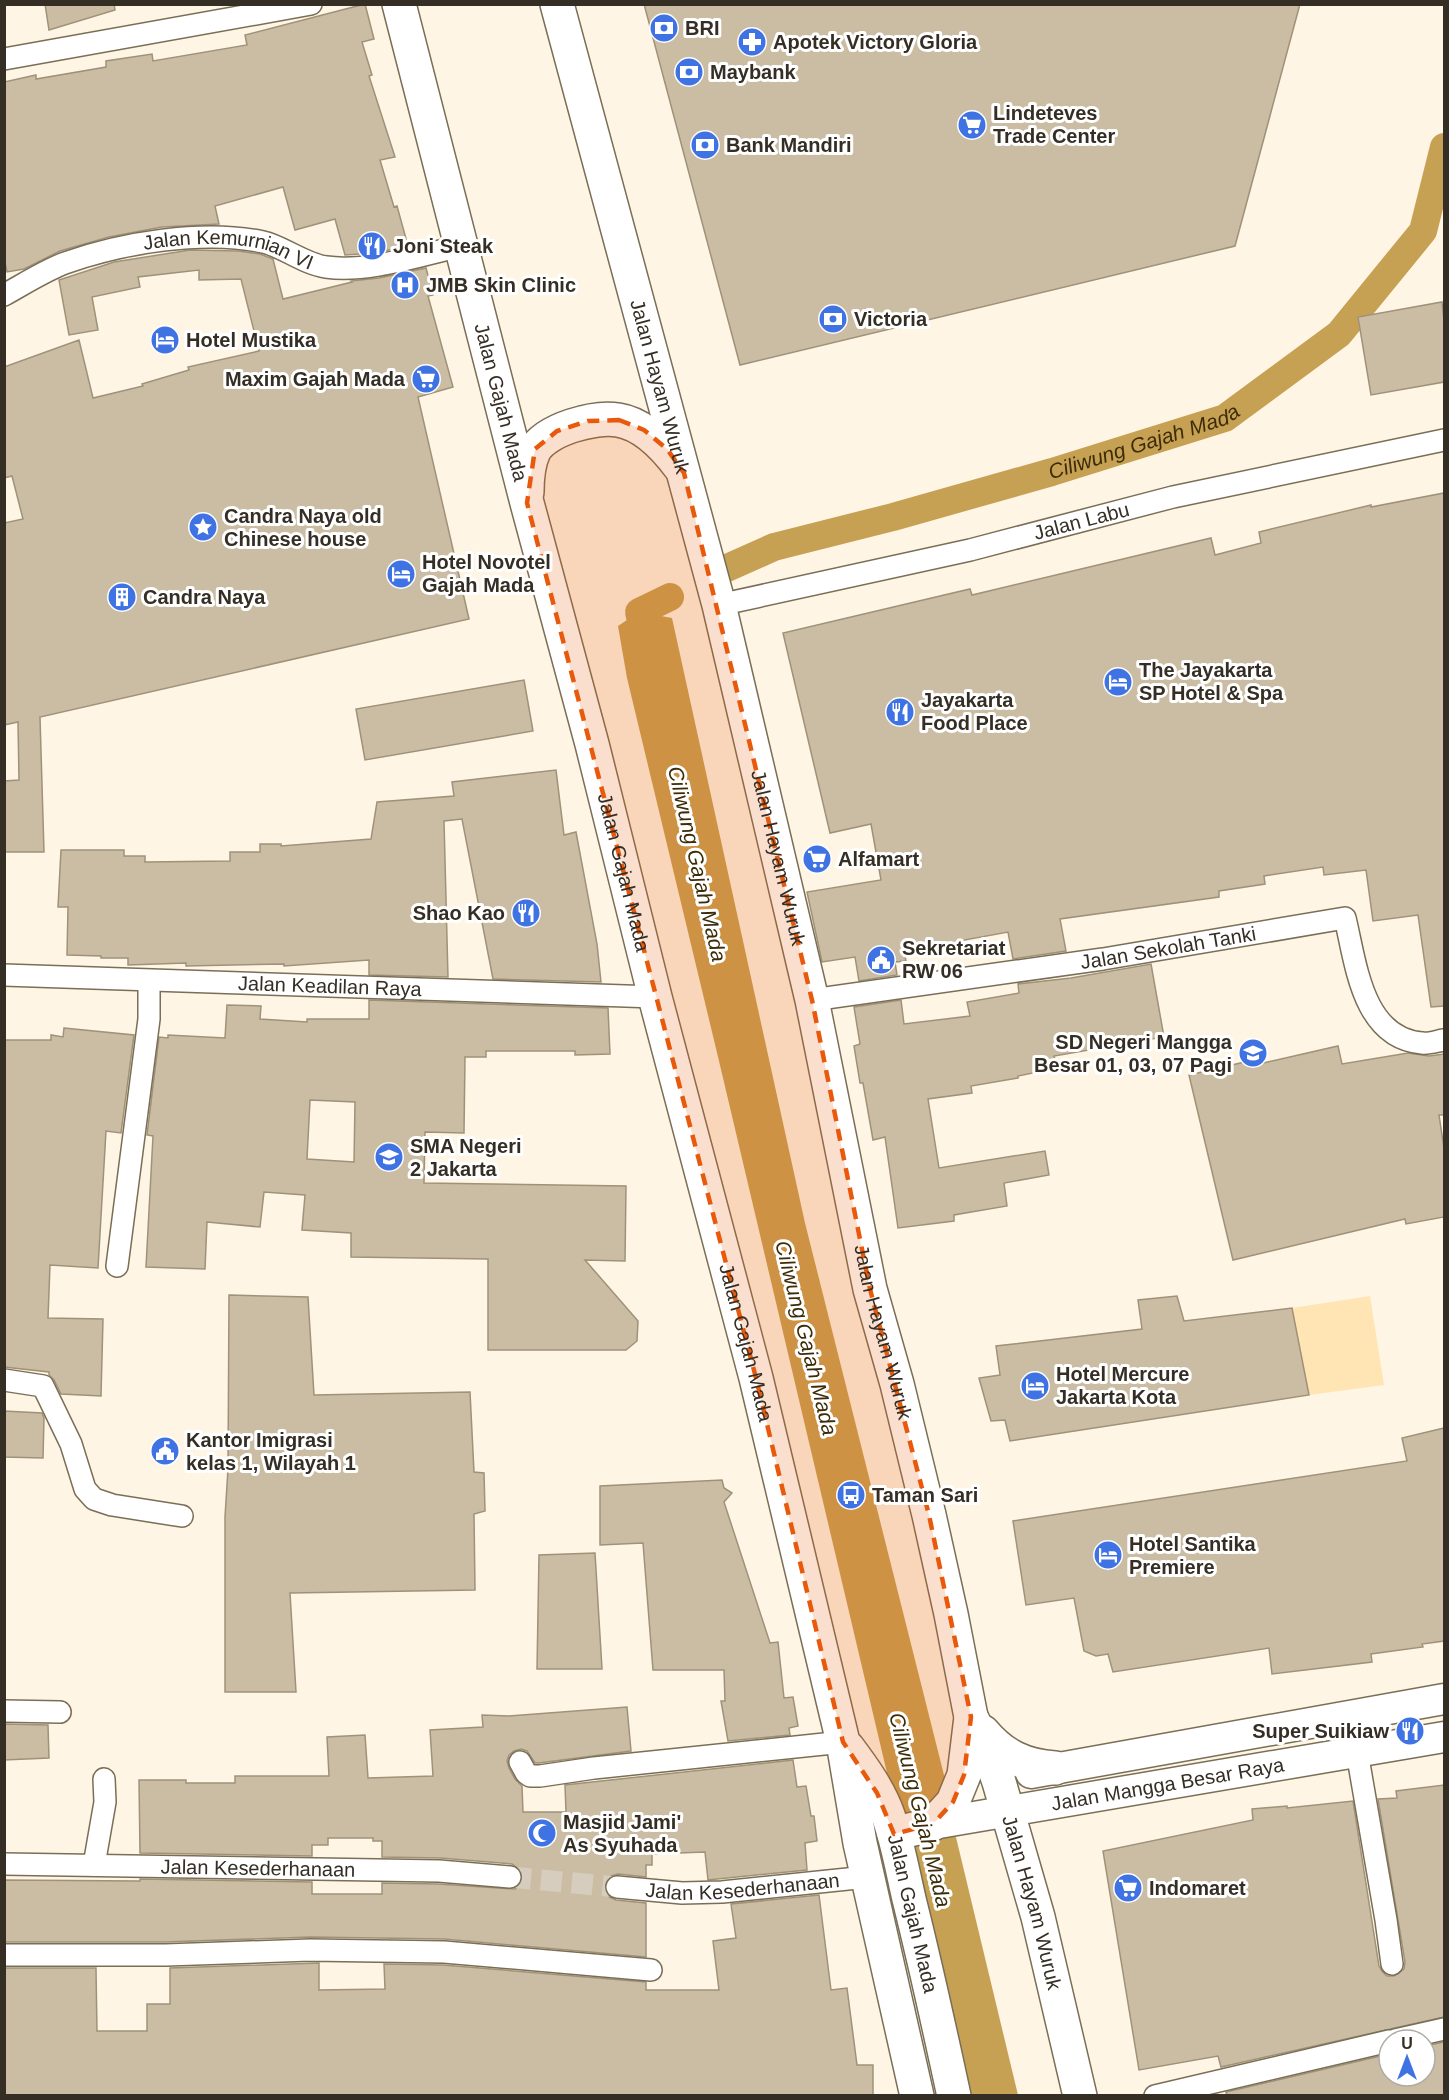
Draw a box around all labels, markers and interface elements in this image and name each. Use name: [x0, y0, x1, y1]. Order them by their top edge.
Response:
bank icon: BRI: [648, 12, 680, 44]
place label: BRI: [685, 17, 719, 39]
pharmacy icon: Apotek Victory Gloria: [736, 26, 768, 58]
place label: Apotek Victory Gloria: [773, 31, 978, 53]
bank icon: Maybank: [673, 56, 705, 88]
place label: Maybank: [710, 61, 796, 83]
place label: Lindeteves Trade Center: [993, 102, 1115, 147]
supermarket icon: Lindeteves Trade Center: [956, 109, 988, 141]
bank icon: Bank Mandiri: [689, 129, 721, 161]
place label: Bank Mandiri: [726, 134, 852, 156]
street label: Jalan Kemurnian VI: [141, 226, 317, 274]
restaurant icon: Joni Steak: [356, 230, 388, 262]
place label: Joni Steak: [393, 235, 494, 257]
hospital icon: JMB Skin Clinic: [389, 269, 421, 301]
place label: JMB Skin Clinic: [426, 274, 576, 296]
street label: Jalan Hayam Wuruk: [626, 297, 694, 477]
bank icon: Victoria: [817, 303, 849, 335]
place label: Victoria: [854, 308, 928, 330]
street label: Jalan Gajah Mada: [470, 321, 532, 484]
hotel icon: Hotel Mustika: [149, 324, 181, 356]
place label: Hotel Mustika: [186, 329, 317, 351]
supermarket icon: Maxim Gajah Mada: [410, 363, 442, 395]
place label: Maxim Gajah Mada: [225, 368, 406, 390]
water label: Ciliwung Gajah Mada: [1045, 399, 1244, 483]
street label: Jalan Labu: [1031, 498, 1131, 544]
place label: Candra Naya old Chinese house: [224, 505, 382, 550]
place icon: Candra Naya old Chinese house: [187, 511, 219, 543]
place label: Hotel Novotel Gajah Mada: [422, 551, 551, 596]
hotel icon: Hotel Novotel Gajah Mada: [385, 558, 417, 590]
building icon: Candra Naya: [106, 581, 138, 613]
place label: Candra Naya: [143, 586, 266, 608]
place label: The Jayakarta SP Hotel & Spa: [1139, 659, 1284, 704]
hotel icon: The Jayakarta SP Hotel & Spa: [1102, 666, 1134, 698]
place label: Jayakarta Food Place: [921, 689, 1028, 734]
restaurant icon: Jayakarta Food Place: [884, 696, 916, 728]
water label: Ciliwung Gajah Mada: [664, 764, 731, 964]
street label: Jalan Hayam Wuruk: [747, 768, 810, 949]
street label: Jalan Gajah Mada: [594, 791, 654, 955]
supermarket icon: Alfamart: [801, 843, 833, 875]
place label: Alfamart: [838, 848, 919, 870]
restaurant icon: Shao Kao: [510, 897, 542, 929]
place label: Shao Kao: [413, 902, 505, 924]
street label: Jalan Sekolah Tanki: [1079, 922, 1258, 973]
place label: Sekretariat RW 06: [902, 937, 1006, 982]
public building icon: Sekretariat RW 06: [865, 944, 897, 976]
street label: Jalan Keadilan Raya: [238, 972, 423, 1000]
place label: SD Negeri Mangga Besar 01, 03, 07 Pagi: [1034, 1031, 1233, 1076]
school or university icon: SD Negeri Mangga Besar 01, 03, 07 Pagi: [1237, 1037, 1269, 1069]
place label: SMA Negeri 2 Jakarta: [410, 1135, 522, 1180]
school or university icon: SMA Negeri 2 Jakarta: [373, 1141, 405, 1173]
water label: Ciliwung Gajah Mada: [771, 1238, 842, 1438]
street label: Jalan Hayam Wuruk: [850, 1243, 916, 1423]
street label: Jalan Gajah Mada: [715, 1261, 777, 1425]
place label: Hotel Mercure Jakarta Kota: [1056, 1363, 1189, 1408]
hotel icon: Hotel Mercure Jakarta Kota: [1019, 1370, 1051, 1402]
place label: Kantor Imigrasi kelas 1, Wilayah 1: [186, 1429, 356, 1474]
public building icon: Kantor Imigrasi kelas 1, Wilayah 1: [149, 1435, 181, 1467]
bus stop icon: Taman Sari: [835, 1479, 867, 1511]
place label: Taman Sari: [872, 1484, 978, 1506]
place label: Hotel Santika Premiere: [1129, 1533, 1257, 1578]
hotel icon: Hotel Santika Premiere: [1092, 1539, 1124, 1571]
water label: Ciliwung Gajah Mada: [885, 1710, 956, 1910]
restaurant icon: Super Suikiaw: [1394, 1715, 1426, 1747]
place label: Super Suikiaw: [1252, 1720, 1389, 1742]
street label: Jalan Mangga Besar Raya: [1050, 1753, 1287, 1815]
place label: Masjid Jami' As Syuhada: [563, 1811, 681, 1856]
street label: Jalan Hayam Wuruk: [998, 1813, 1066, 1993]
mosque icon: Masjid Jami' As Syuhada: [526, 1817, 558, 1849]
street label: Jalan Gajah Mada: [884, 1832, 942, 1996]
street label: Jalan Kesederhanaan: [160, 1856, 355, 1881]
street label: Jalan Kesederhanaan: [645, 1869, 841, 1904]
supermarket icon: Indomaret: [1112, 1872, 1144, 1904]
place label: Indomaret: [1149, 1877, 1246, 1899]
north arrow: [1377, 2028, 1437, 2088]
text: U: [1401, 2035, 1413, 2052]

